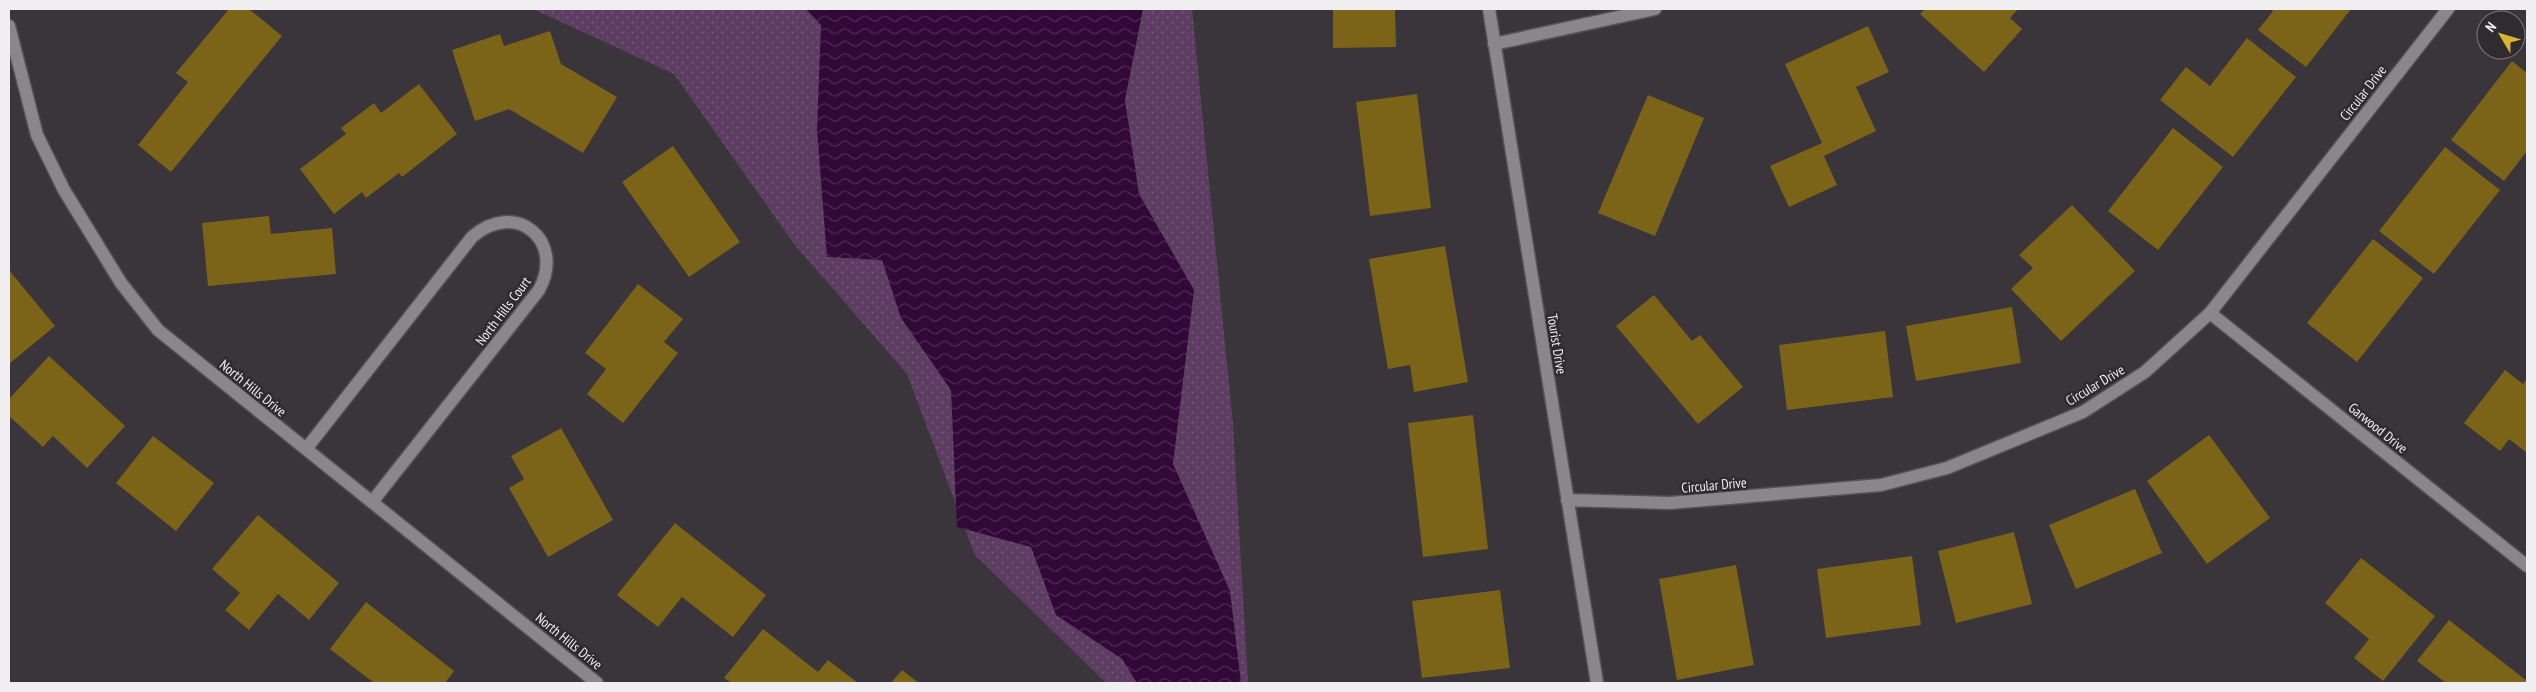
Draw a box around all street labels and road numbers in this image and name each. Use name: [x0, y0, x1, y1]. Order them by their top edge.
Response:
street label: Circular Drive: [2336, 62, 2390, 124]
street label: North Hills Court: [471, 273, 535, 349]
street label: Tourist Drive: [1543, 313, 1571, 376]
street label: North Hills Drive: [216, 356, 290, 421]
street label: Circular Drive: [2062, 360, 2128, 410]
street label: Garwood Drive: [2345, 399, 2411, 457]
street label: Circular Drive: [1681, 473, 1748, 497]
street label: North Hills Drive: [532, 609, 606, 674]

